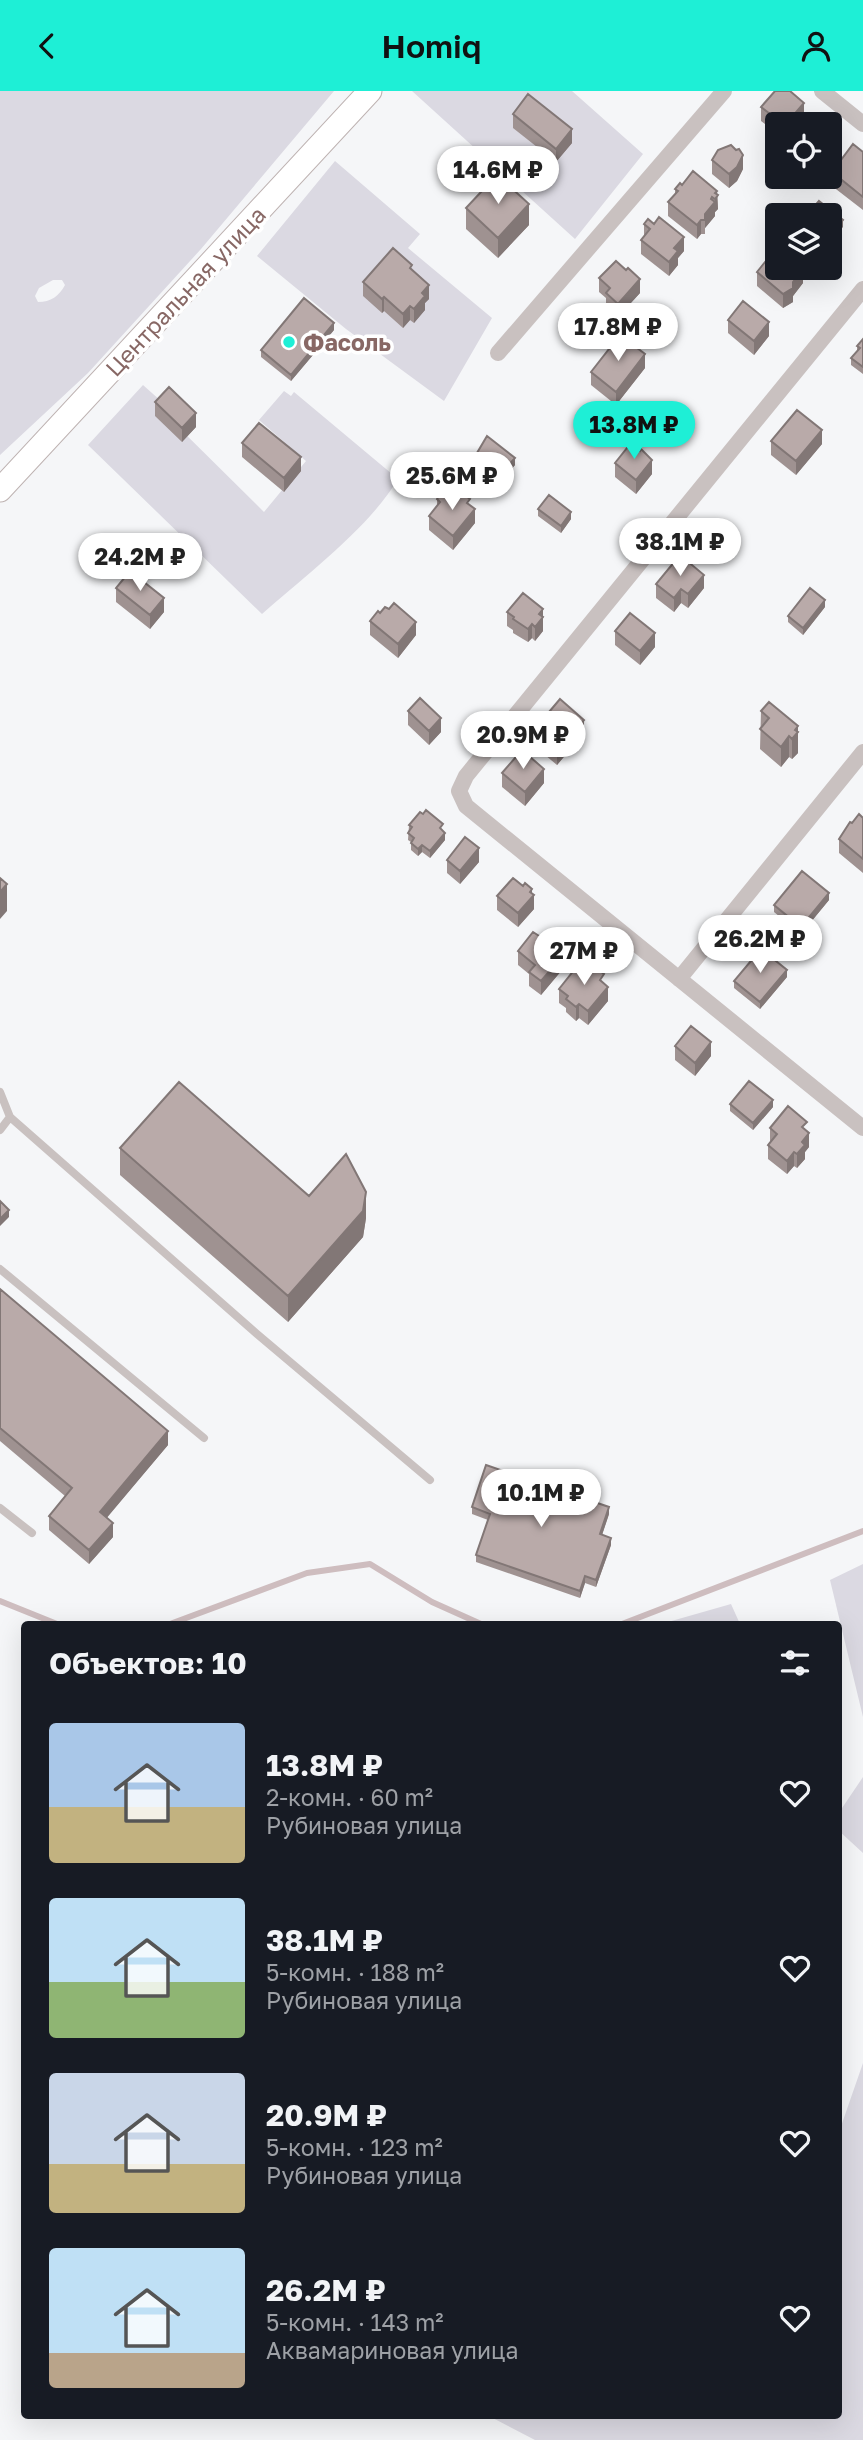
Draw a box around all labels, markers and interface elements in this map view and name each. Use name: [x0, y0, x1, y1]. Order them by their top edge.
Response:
icon: back: [28, 27, 66, 65]
text: Homiq: [382, 27, 481, 65]
icon: person: [797, 27, 835, 65]
map controls: [765, 112, 842, 280]
button: locate: [765, 112, 842, 189]
pin: 14.6M ₽: [433, 146, 563, 206]
text: 14.6M ₽: [453, 155, 543, 183]
street label: Центральная улица: [99, 200, 271, 382]
button: layers: [765, 203, 842, 280]
pin: 17.8M ₽: [553, 303, 683, 363]
text: 17.8M ₽: [574, 312, 662, 340]
place label: Фасоль: [303, 328, 391, 356]
marker: Фасоль: [281, 334, 297, 350]
pin: 13.8M ₽: [569, 401, 699, 461]
text: 13.8M ₽: [589, 410, 679, 438]
pin: 25.6M ₽: [387, 453, 517, 512]
text: 25.6M ₽: [406, 461, 498, 489]
pin: 38.1M ₽: [615, 519, 745, 578]
text: 38.1M ₽: [635, 527, 725, 555]
pin: 24.2M ₽: [75, 533, 205, 593]
text: 24.2M ₽: [94, 542, 186, 570]
pin: 20.9M ₽: [458, 711, 588, 771]
text: 20.9M ₽: [477, 720, 569, 748]
pin: 26.2M ₽: [695, 915, 825, 975]
text: 26.2M ₽: [714, 924, 806, 952]
pin: 27M ₽: [535, 927, 633, 987]
text: 27M ₽: [550, 936, 618, 964]
pin: 10.1M ₽: [476, 1469, 606, 1529]
text: 10.1M ₽: [497, 1478, 585, 1506]
icon: filters: [776, 1644, 814, 1682]
text: Объектов: 10: [49, 1645, 247, 1681]
text: 13.8M ₽: [266, 1747, 383, 1783]
icon: home: [105, 1751, 189, 1835]
icon: heart: [776, 1774, 814, 1812]
text: 2-комн. · 60 m²: [266, 1783, 433, 1811]
text: Рубиновая улица: [266, 1811, 462, 1839]
text: 38.1M ₽: [266, 1922, 383, 1958]
icon: home: [105, 1926, 189, 2010]
icon: heart: [776, 1949, 814, 1987]
text: 5-комн. · 188 m²: [266, 1958, 444, 1986]
text: Рубиновая улица: [266, 1986, 462, 2014]
text: 20.9M ₽: [266, 2097, 387, 2133]
icon: home: [105, 2101, 189, 2185]
icon: heart: [776, 2124, 814, 2162]
text: 5-комн. · 123 m²: [266, 2133, 443, 2161]
text: Рубиновая улица: [266, 2161, 462, 2189]
text: 26.2M ₽: [266, 2272, 386, 2308]
icon: home: [105, 2276, 189, 2360]
icon: heart: [776, 2299, 814, 2337]
text: 5-комн. · 143 m²: [266, 2308, 444, 2336]
text: Аквамариновая улица: [266, 2336, 518, 2364]

